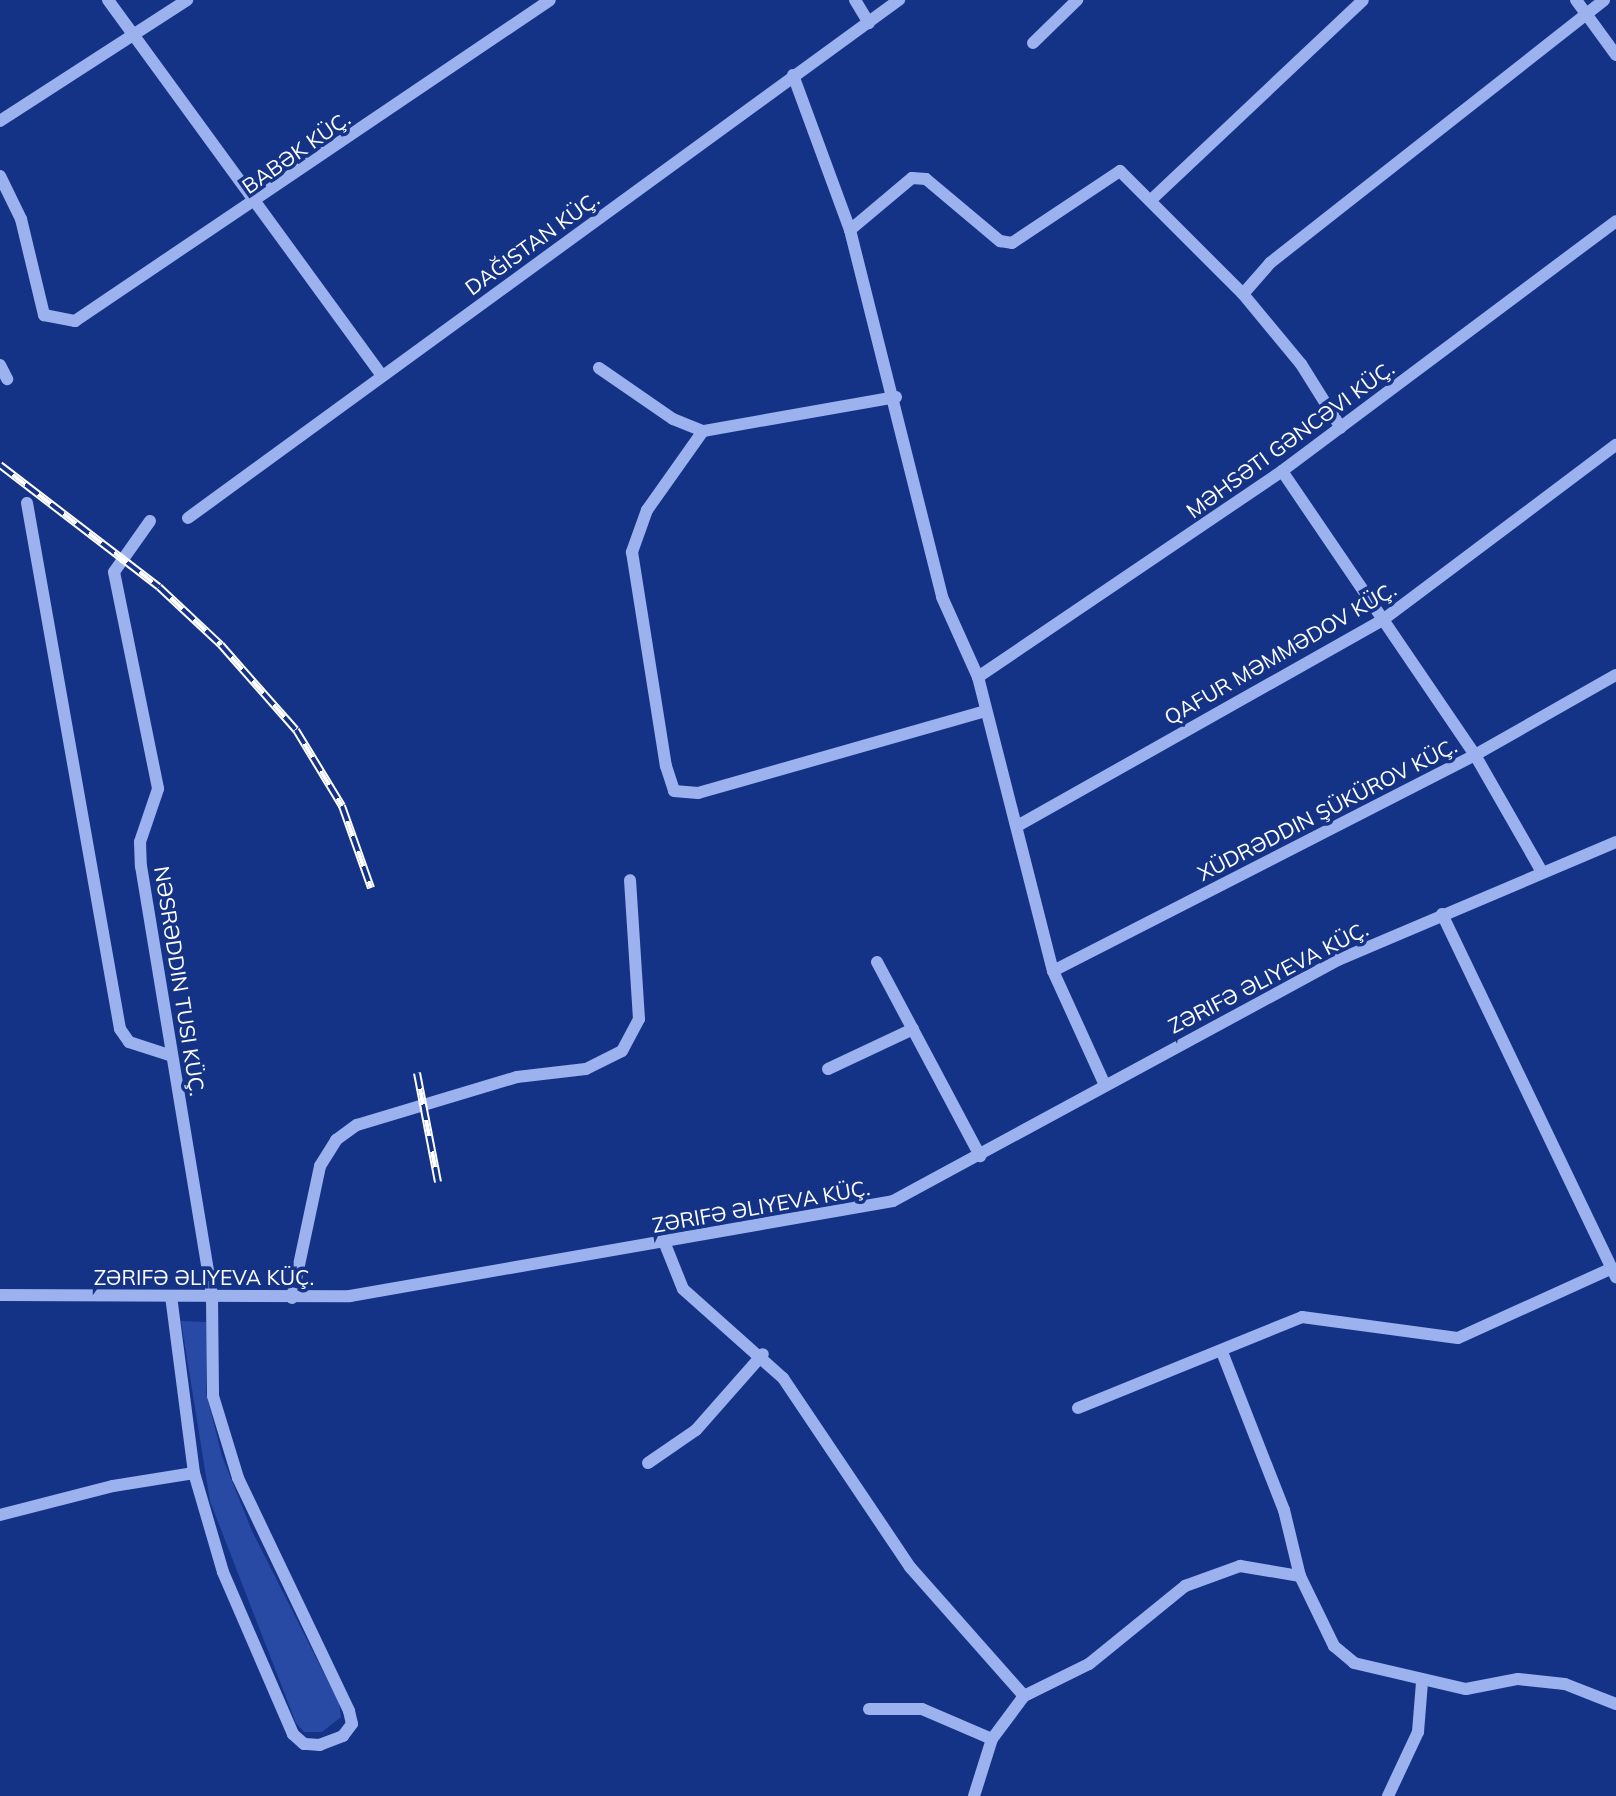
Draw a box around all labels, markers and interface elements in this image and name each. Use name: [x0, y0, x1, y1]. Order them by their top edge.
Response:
street label: BABƏK KÜÇ.: [237, 105, 355, 199]
street label: DAĞISTAN KÜÇ.: [460, 186, 604, 300]
street label: MƏHSƏTI GƏNCƏVI KÜÇ.: [1181, 355, 1399, 523]
street label: QAFUR MƏMMƏDOV KÜÇ.: [1160, 576, 1400, 730]
street label: XÜDRƏDDIN ŞÜKÜROV KÜÇ.: [1193, 732, 1461, 886]
street label: NƏSRƏDDIN TUSI KÜÇ.: [149, 864, 211, 1098]
street label: ZƏRIFƏ ƏLIYEVA KÜÇ.: [1164, 916, 1372, 1038]
street label: ZƏRIFƏ ƏLIYEVA KÜÇ.: [650, 1174, 872, 1238]
street label: ZƏRIFƏ ƏLIYEVA KÜÇ.: [94, 1264, 314, 1290]

